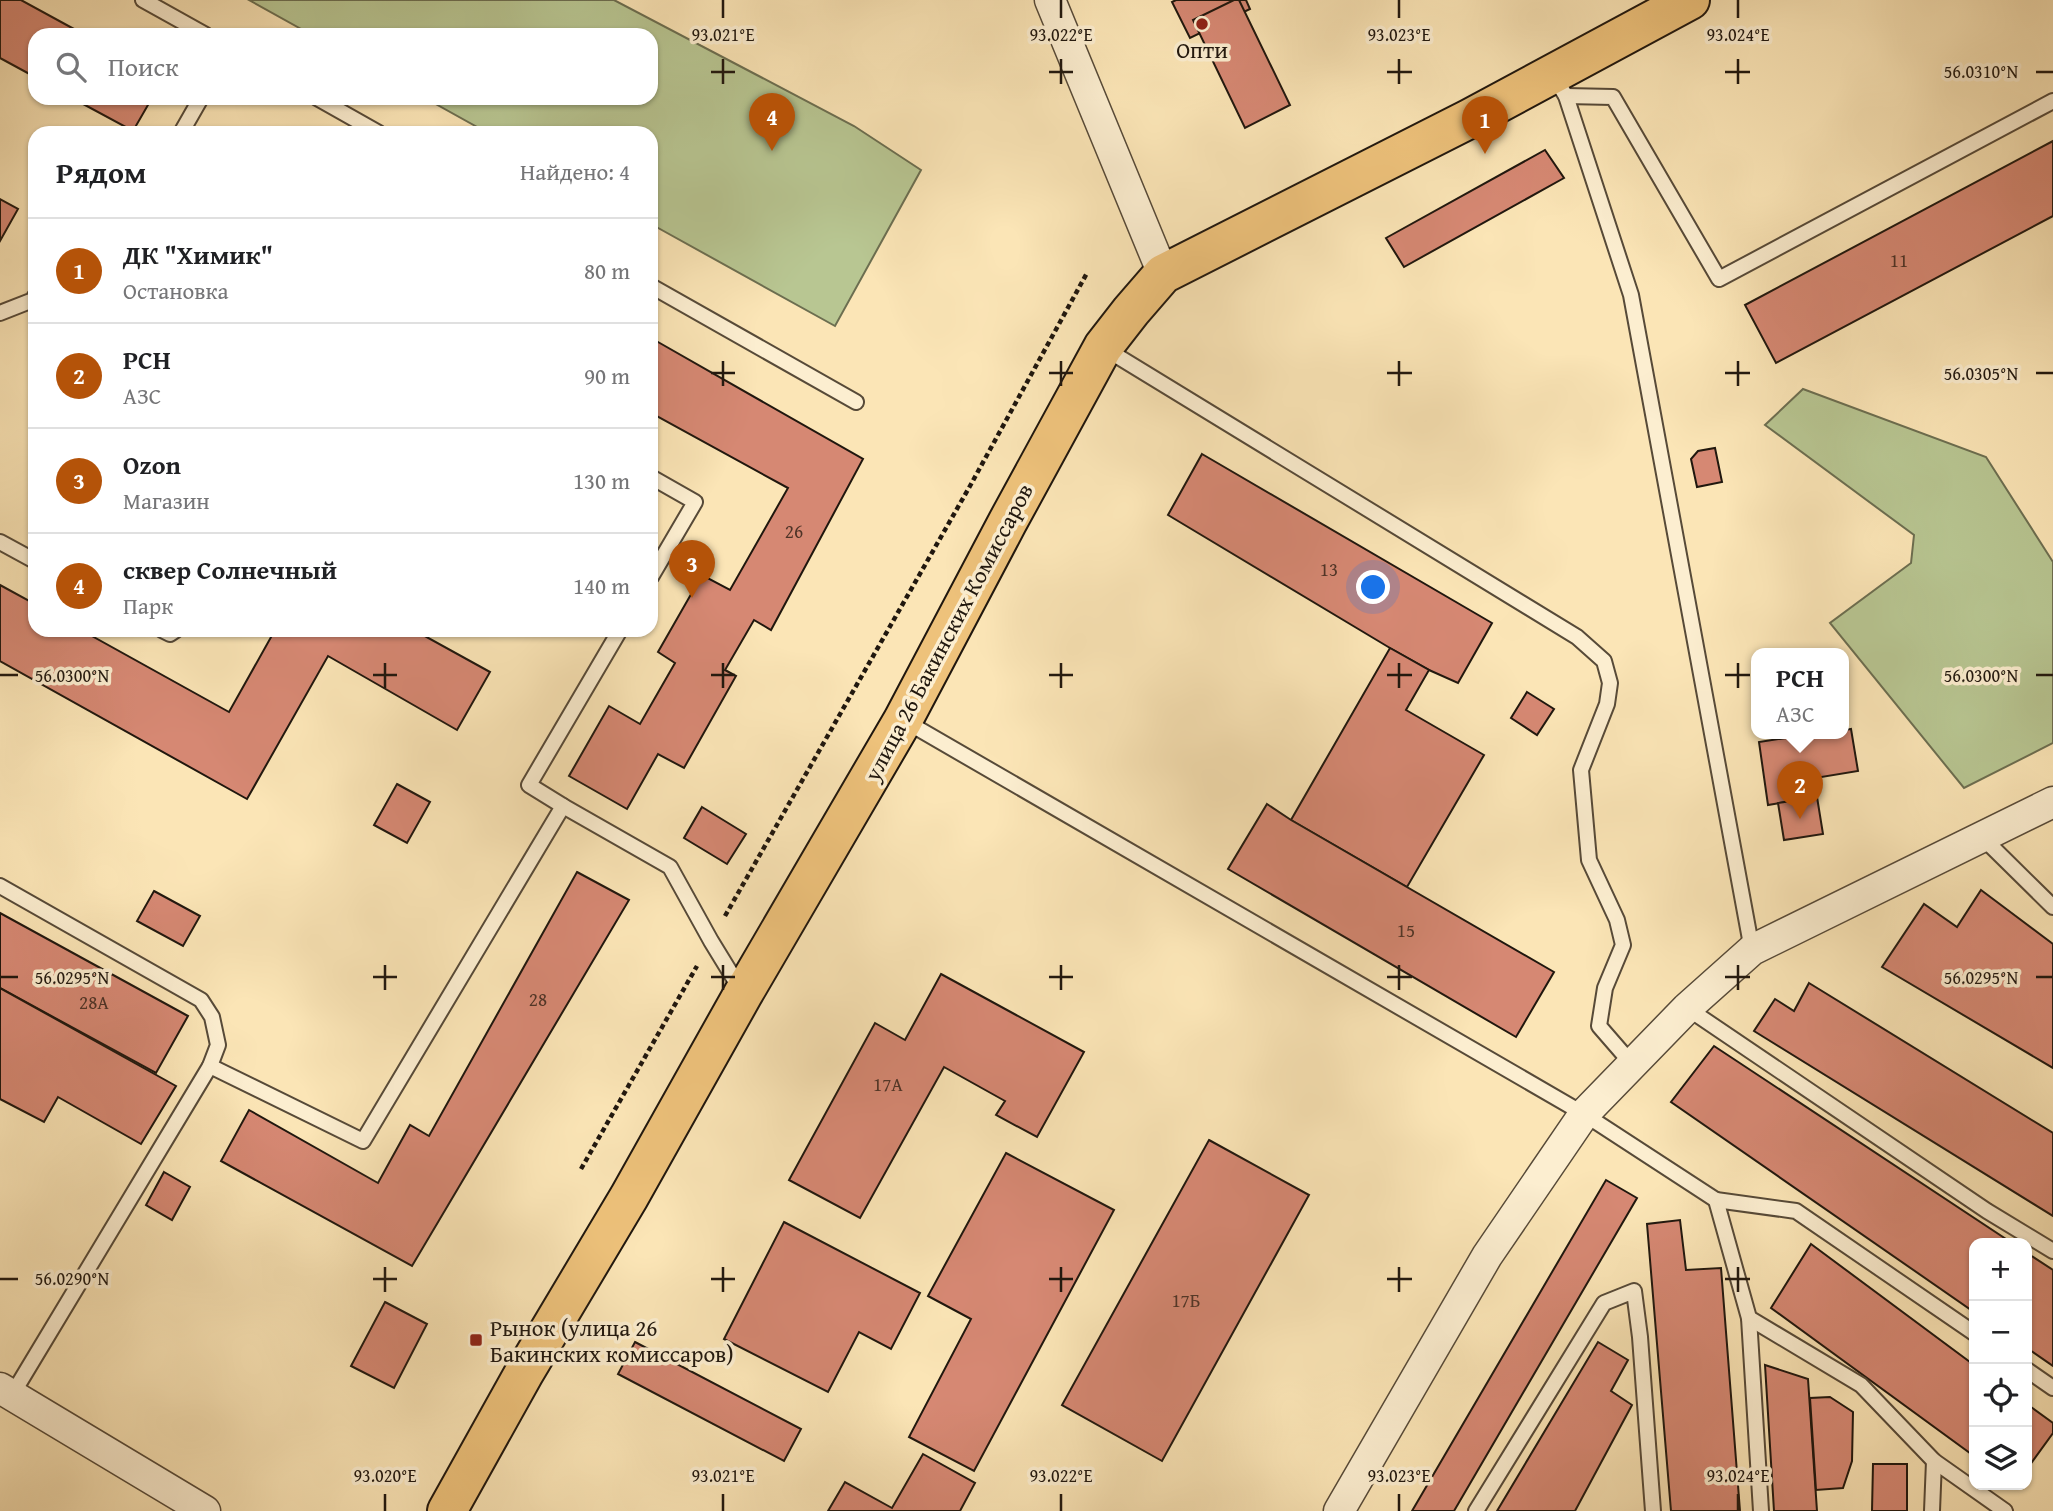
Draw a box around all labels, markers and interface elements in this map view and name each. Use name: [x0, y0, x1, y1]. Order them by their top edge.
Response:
marker: Опти: [1194, 16, 1210, 32]
text: 93.021°E: [691, 21, 755, 48]
text: 93.022°E: [1029, 21, 1093, 48]
text: 93.023°E: [1367, 21, 1431, 48]
text: 93.024°E: [1706, 21, 1770, 48]
search box: [28, 28, 658, 105]
place label: Опти: [1176, 33, 1228, 66]
text: Поиск: [108, 47, 179, 86]
icon: search: [52, 48, 90, 86]
text: 56.0310°N: [1944, 58, 2019, 85]
pin: 4: [749, 93, 795, 151]
pin: 1: [1462, 96, 1508, 154]
text: Рядом: [56, 150, 147, 194]
text: Найдено: 4: [520, 155, 630, 188]
text: ДК "Химик": [123, 235, 273, 274]
house number: 11: [1890, 246, 1908, 274]
text: 1: [73, 254, 85, 287]
text: 80 m: [584, 254, 630, 287]
text: Остановка: [123, 274, 229, 307]
text: РСН: [123, 340, 171, 379]
text: 2: [73, 359, 85, 392]
text: 90 m: [584, 359, 630, 392]
text: 56.0305°N: [1944, 360, 2019, 387]
text: АЗС: [123, 379, 161, 412]
text: Ozon: [123, 445, 181, 484]
text: 3: [73, 464, 85, 497]
text: 130 m: [573, 464, 630, 497]
street label: улица 26 Бакинских Комиссаров: [855, 477, 1041, 788]
text: Магазин: [123, 484, 210, 517]
house number: 26: [785, 517, 803, 545]
pin: 3: [669, 540, 715, 598]
text: сквер Солнечный: [123, 550, 337, 589]
house number: 13: [1320, 555, 1338, 583]
text: 4: [73, 569, 85, 602]
text: 140 m: [573, 569, 630, 602]
your location: [1356, 570, 1390, 604]
text: Парк: [123, 589, 173, 622]
popup: [1751, 648, 1849, 739]
text: РСН: [1776, 658, 1824, 697]
text: 56.0300°N: [35, 662, 110, 689]
text: 56.0300°N: [1944, 662, 2019, 689]
text: АЗС: [1776, 697, 1814, 730]
pin: 2: [1777, 761, 1823, 819]
house number: 15: [1397, 916, 1415, 944]
text: 56.0295°N: [35, 964, 110, 991]
text: 56.0295°N: [1944, 964, 2019, 991]
house number: 28: [529, 985, 547, 1013]
house number: 28А: [79, 988, 109, 1016]
house number: 17А: [873, 1070, 903, 1098]
map controls: [1969, 1238, 2032, 1490]
button: +: [1969, 1238, 2032, 1301]
text: 56.0290°N: [35, 1265, 110, 1292]
house number: 17Б: [1171, 1286, 1201, 1314]
button: −: [1969, 1301, 2032, 1364]
place label: Рынок (улица 26 Бакинских комиссаров): [490, 1311, 734, 1370]
marker: Рынок (улица 26 Бакинских комиссаров): [468, 1332, 484, 1348]
button: locate: [1969, 1364, 2032, 1427]
button: layers: [1969, 1427, 2032, 1490]
text: 93.020°E: [353, 1462, 417, 1489]
text: 93.021°E: [691, 1462, 755, 1489]
text: 93.022°E: [1029, 1462, 1093, 1489]
text: 93.023°E: [1367, 1462, 1431, 1489]
text: 93.024°E: [1706, 1462, 1770, 1489]

